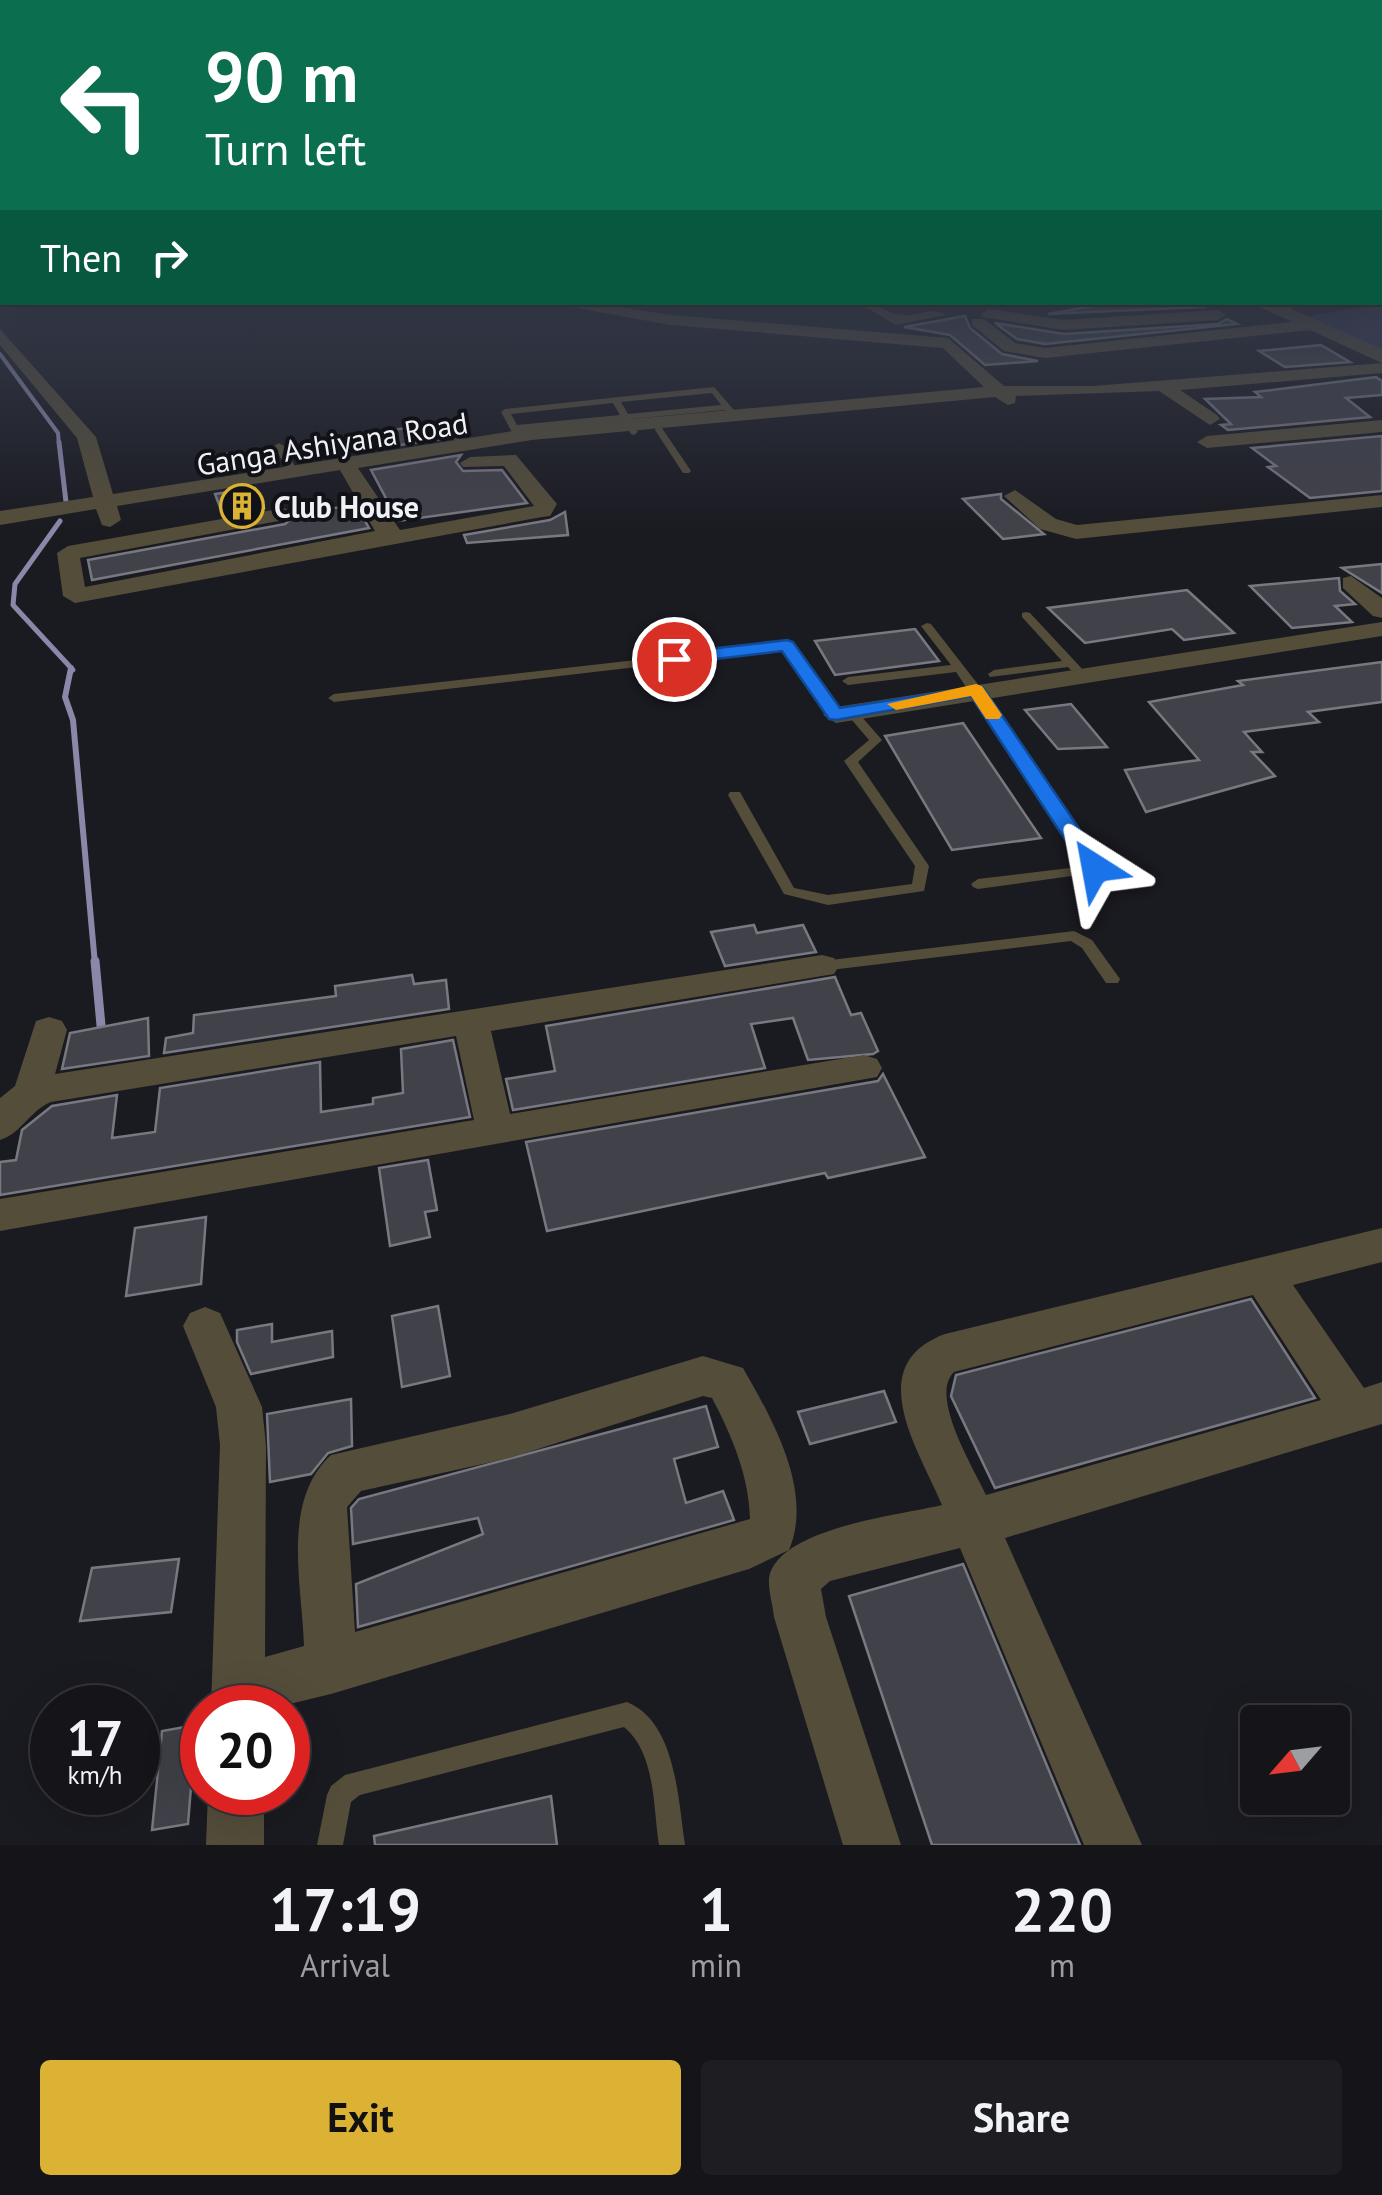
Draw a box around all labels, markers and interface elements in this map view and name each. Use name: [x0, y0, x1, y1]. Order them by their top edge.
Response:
text: 90 m: [205, 31, 358, 121]
icon: left: [40, 40, 170, 170]
text: Turn left: [205, 119, 366, 177]
icon: right: [142, 230, 197, 285]
text: Then: [40, 233, 122, 282]
street label: Ganga Ashiyana Road: [194, 402, 470, 484]
building icon: Club House: [219, 483, 265, 529]
place label: Club House: [274, 487, 419, 526]
pin: [632, 617, 717, 702]
icon: arrive: [647, 632, 702, 687]
position arrow: [1043, 816, 1147, 920]
speed limit sign: 20: [180, 1685, 310, 1815]
text: 17: [67, 1705, 123, 1770]
north arrow: [1240, 1705, 1350, 1815]
map controls: [1240, 1705, 1350, 1815]
text: km/h: [68, 1759, 122, 1791]
text: 17:19: [269, 1870, 421, 1948]
text: 1: [699, 1870, 733, 1948]
text: 220: [1011, 1870, 1113, 1948]
text: Arrival: [300, 1944, 390, 1986]
text: min: [690, 1944, 742, 1986]
text: m: [1049, 1944, 1075, 1986]
button: Exit: [40, 2060, 681, 2175]
button: Share: [701, 2060, 1342, 2175]

